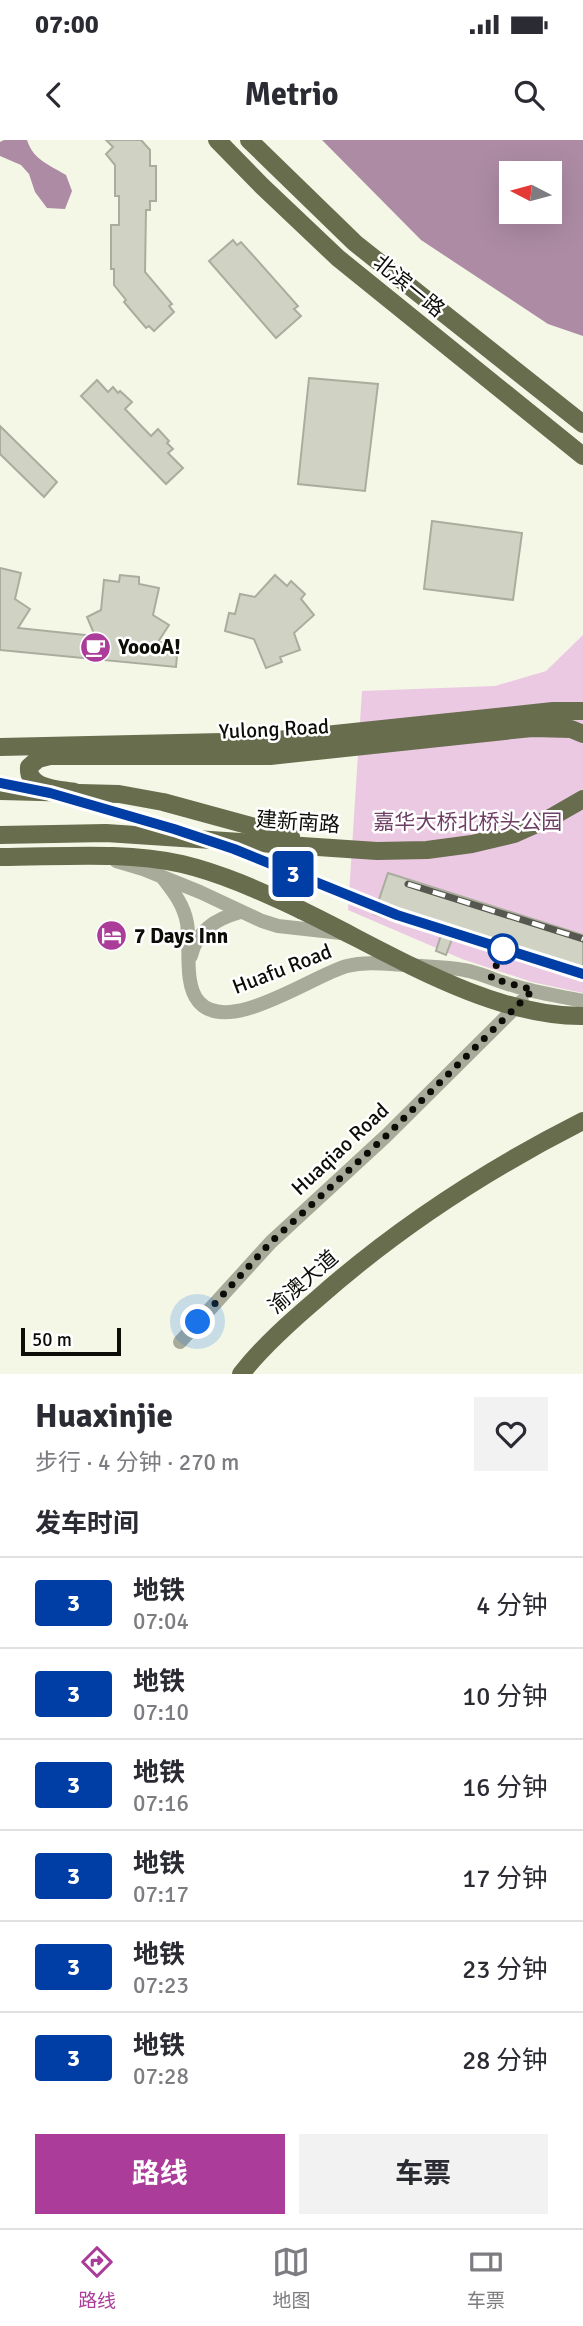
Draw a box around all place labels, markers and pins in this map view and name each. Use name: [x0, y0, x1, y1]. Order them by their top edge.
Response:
cafe icon: YoooA!: [78, 630, 112, 664]
place label: YoooA!: [117, 634, 181, 660]
hotel icon: 7 Days Inn: [94, 919, 128, 953]
place label: 7 Days Inn: [134, 923, 228, 949]
unlabelled marker: [488, 934, 518, 964]

